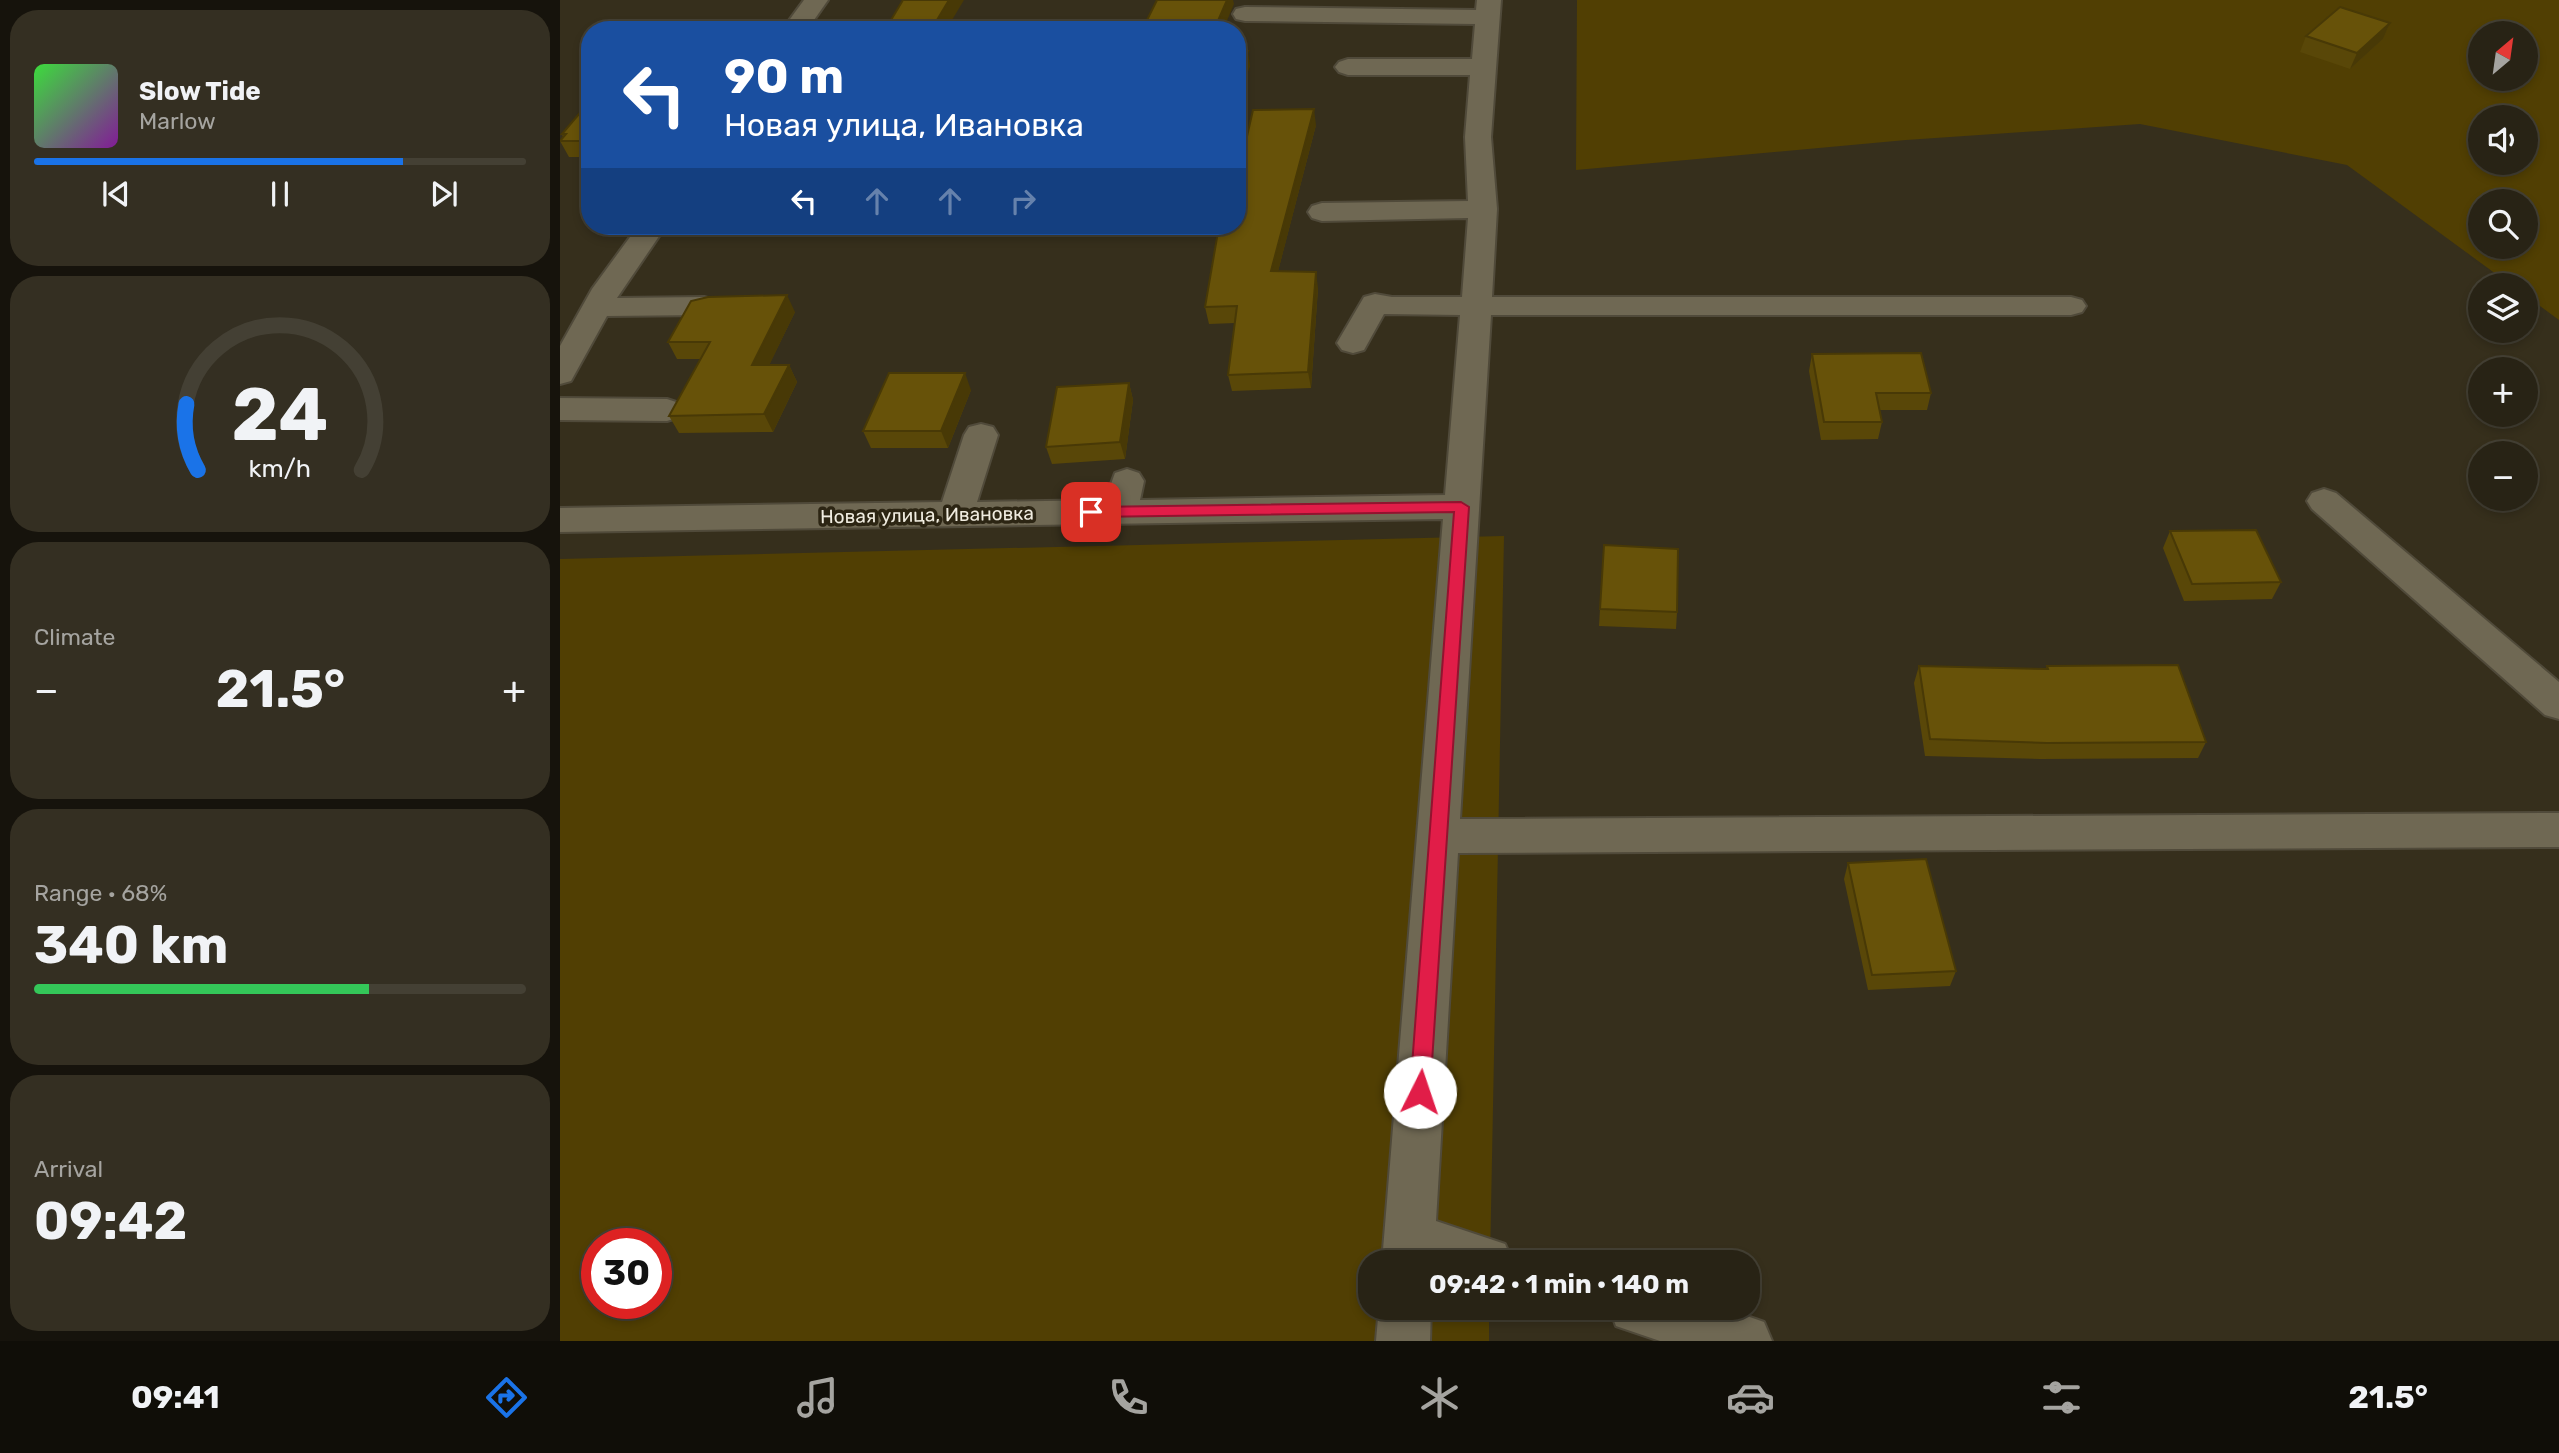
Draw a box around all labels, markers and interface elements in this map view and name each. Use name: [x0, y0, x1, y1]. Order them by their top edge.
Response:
north arrow: [2468, 21, 2538, 91]
map controls: [2468, 21, 2538, 511]
text: 90 m: [724, 47, 844, 105]
icon: left: [609, 49, 700, 140]
text: Slow Tide: [139, 76, 261, 107]
button: sound: [2468, 105, 2538, 175]
text: Новая улица, Ивановка: [724, 106, 1084, 144]
text: Marlow: [139, 107, 216, 135]
icon: previous: [97, 175, 135, 213]
icon: pause: [261, 175, 299, 213]
icon: next: [425, 175, 463, 213]
icon: left: [785, 182, 823, 220]
icon: ahead: [858, 182, 896, 220]
icon: ahead: [931, 182, 969, 220]
icon: right: [1004, 182, 1042, 220]
button: search: [2468, 189, 2538, 259]
button: layers: [2468, 273, 2538, 343]
button: +: [2468, 357, 2538, 427]
text: 24: [232, 373, 328, 459]
button: −: [2468, 441, 2538, 511]
text: km/h: [249, 454, 311, 483]
pin: [1061, 482, 1121, 542]
icon: arrive: [1072, 493, 1110, 531]
street label: Новая улица, Ивановка: [820, 502, 1034, 528]
text: Climate: [34, 623, 115, 651]
text: 21.5°: [216, 658, 345, 720]
text: −: [34, 667, 59, 713]
text: +: [502, 667, 526, 713]
text: Range · 68%: [34, 879, 167, 907]
text: 340 km: [34, 914, 228, 976]
position arrow: [1383, 1055, 1457, 1129]
text: Arrival: [34, 1155, 103, 1183]
text: 09:42: [34, 1190, 187, 1252]
speed limit sign: 30: [581, 1228, 672, 1319]
text: 09:42 · 1 min · 140 m: [1429, 1269, 1689, 1300]
icon: directions: [482, 1373, 531, 1422]
icon: music: [793, 1373, 842, 1422]
icon: phone: [1104, 1373, 1153, 1422]
icon: climate: [1415, 1373, 1464, 1422]
icon: car: [1726, 1373, 1775, 1422]
icon: filters: [2037, 1373, 2086, 1422]
text: 09:41: [131, 1378, 220, 1416]
text: 21.5°: [2348, 1378, 2428, 1416]

